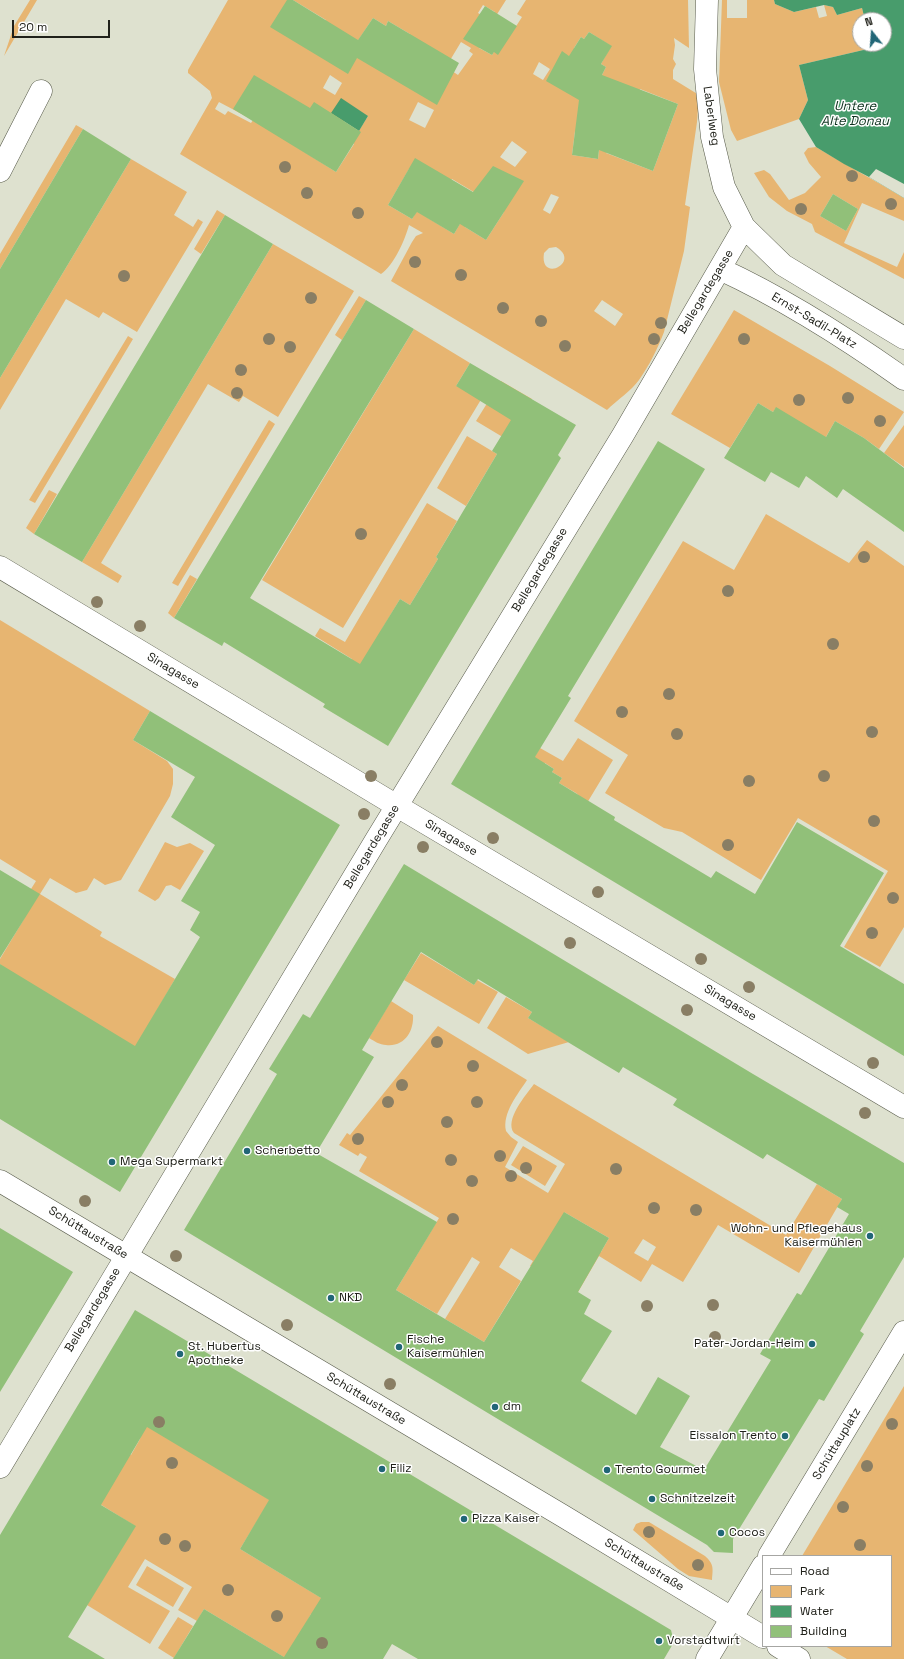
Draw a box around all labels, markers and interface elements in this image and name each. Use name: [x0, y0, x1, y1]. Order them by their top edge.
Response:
scale bar: [14, 12, 112, 38]
north arrow: [852, 12, 892, 52]
text: N: [863, 14, 874, 29]
text: 20 m: [19, 19, 47, 35]
street label: Laberlweg: [700, 85, 722, 147]
water label: Untere Alte Donau: [821, 98, 889, 129]
street label: Bellegardegasse: [675, 247, 737, 337]
street label: Ernst-Sadil-Platz: [769, 290, 859, 352]
street label: Bellegardegasse: [509, 525, 571, 615]
street label: Sinagasse: [144, 650, 202, 692]
street label: Bellegardegasse: [341, 802, 403, 892]
street label: Sinagasse: [422, 817, 480, 859]
street label: Sinagasse: [701, 982, 759, 1024]
place label: Scherbetto: [255, 1144, 320, 1158]
marker: Scherbetto: [242, 1146, 252, 1156]
place label: Mega Supermarkt: [120, 1155, 223, 1169]
marker: Mega Supermarkt: [107, 1157, 117, 1167]
street label: Schüttaustraße: [46, 1204, 130, 1262]
place label: Wohn- und Pflegehaus Kaisermühlen: [731, 1222, 862, 1250]
marker: Wohn- und Pflegehaus Kaisermühlen: [865, 1231, 875, 1241]
street label: Bellegardegasse: [62, 1265, 124, 1355]
place label: NKD: [339, 1291, 362, 1305]
marker: NKD: [326, 1293, 336, 1303]
place label: Fische Kaisermühlen: [407, 1333, 484, 1361]
place label: Pater-Jordan-Heim: [694, 1337, 804, 1351]
marker: Pater-Jordan-Heim: [807, 1339, 817, 1349]
place label: St. Hubertus Apotheke: [188, 1340, 261, 1368]
marker: Fische Kaisermühlen: [394, 1342, 404, 1352]
marker: St. Hubertus Apotheke: [175, 1349, 185, 1359]
street label: Schüttaustraße: [324, 1370, 408, 1428]
place label: dm: [503, 1400, 521, 1414]
marker: dm: [490, 1402, 500, 1412]
street label: Schüttauplatz: [810, 1405, 864, 1483]
place label: Eissalon Trento: [690, 1429, 777, 1443]
marker: Eissalon Trento: [780, 1431, 790, 1441]
place label: Filiz: [390, 1462, 412, 1476]
place label: Trento Gourmet: [615, 1463, 705, 1477]
marker: Filiz: [377, 1464, 387, 1474]
marker: Trento Gourmet: [602, 1465, 612, 1475]
place label: Schnitzelzeit: [660, 1492, 735, 1506]
marker: Schnitzelzeit: [647, 1494, 657, 1504]
place label: Pizza Kaiser: [472, 1512, 540, 1526]
marker: Pizza Kaiser: [459, 1514, 469, 1524]
place label: Cocos: [729, 1526, 765, 1540]
marker: Cocos: [716, 1528, 726, 1538]
street label: Schüttaustraße: [602, 1536, 686, 1594]
legend: [762, 1555, 892, 1647]
text: Road: [800, 1563, 829, 1579]
text: Park: [800, 1583, 825, 1599]
text: Water: [800, 1603, 834, 1619]
text: Building: [800, 1623, 847, 1639]
place label: Vorstadtwirt: [667, 1634, 740, 1648]
marker: Vorstadtwirt: [654, 1636, 664, 1646]

